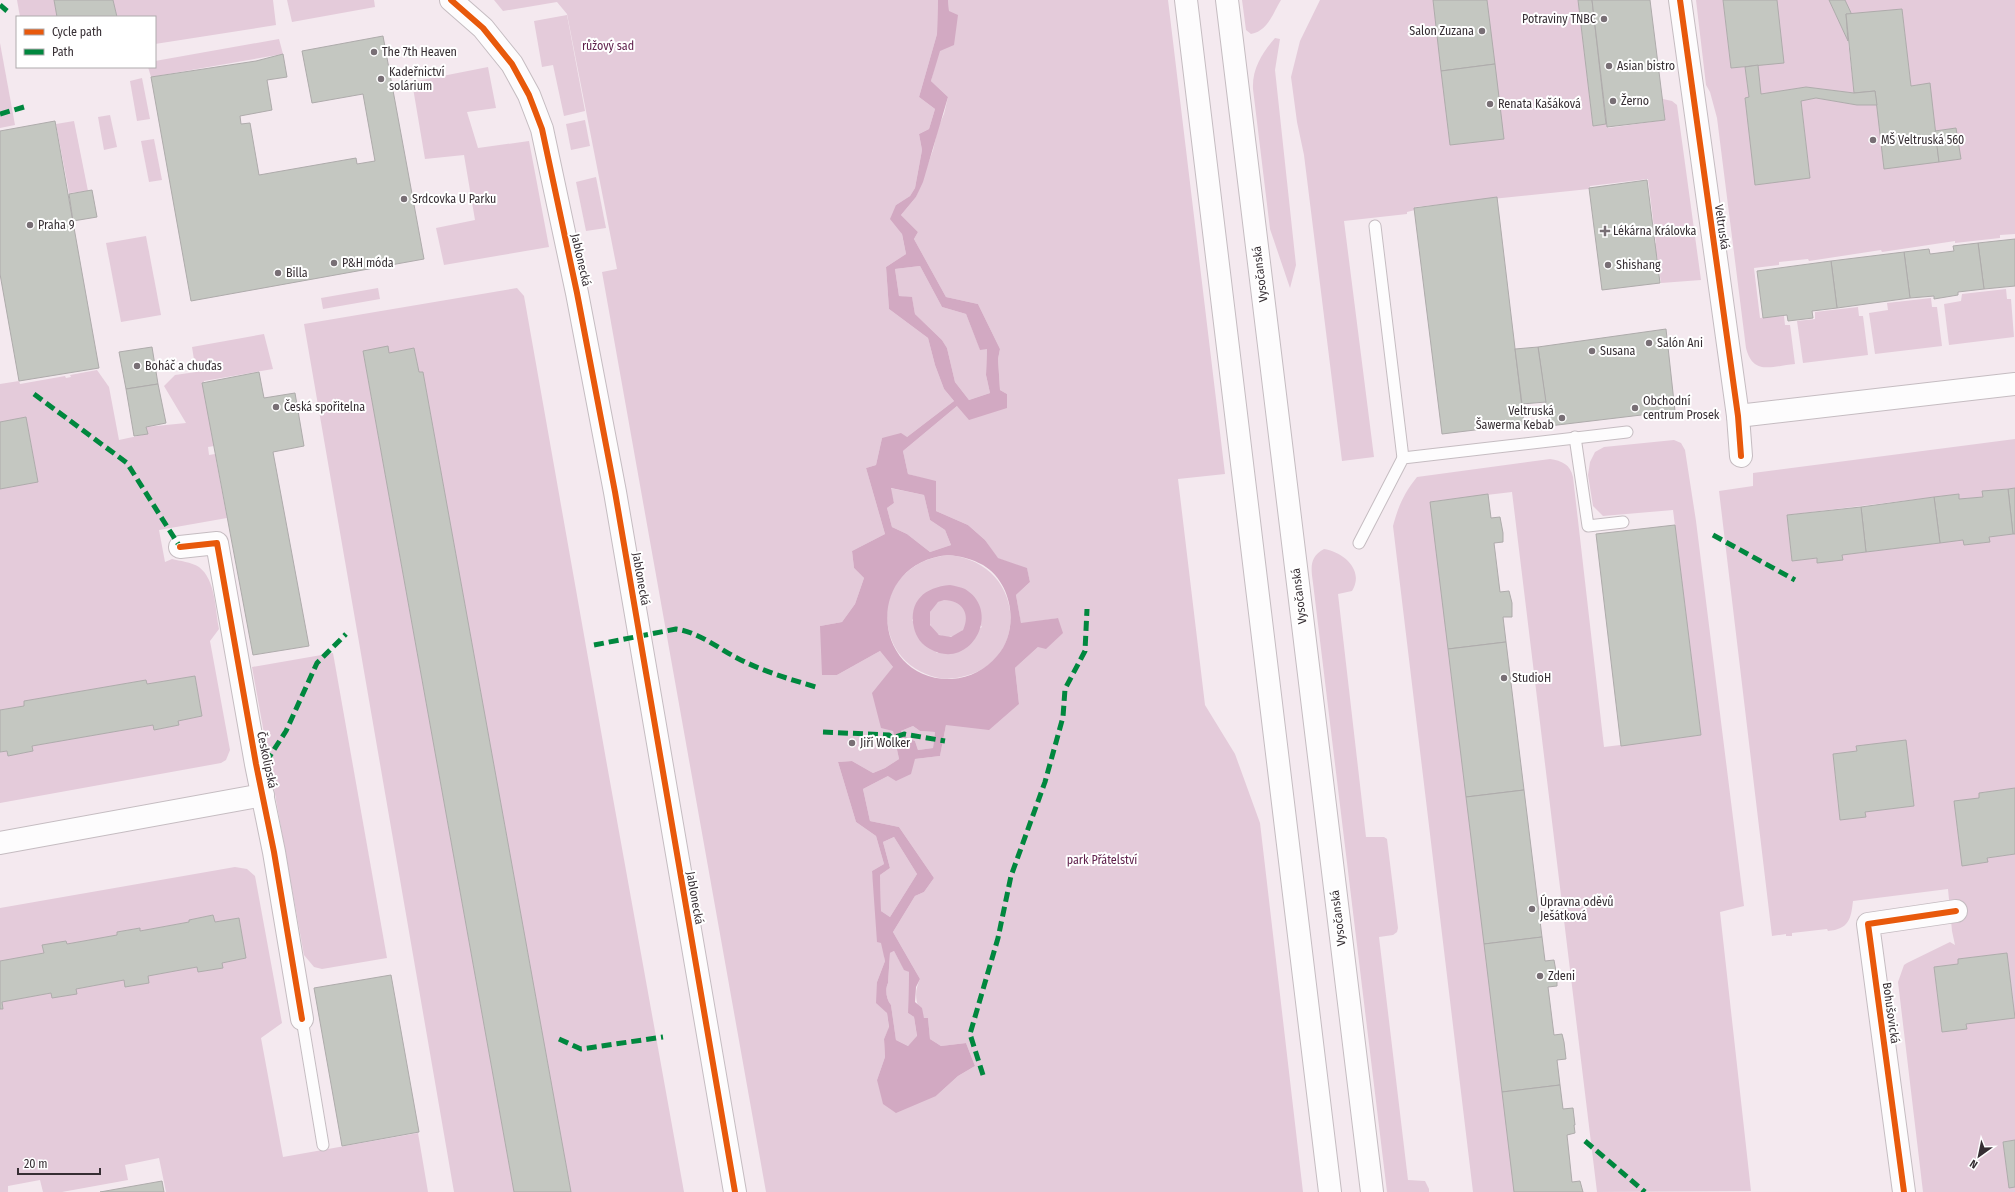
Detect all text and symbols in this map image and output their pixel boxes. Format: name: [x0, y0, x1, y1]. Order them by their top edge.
place label: Potraviny TNBC: [1522, 12, 1596, 26]
marker: Potraviny TNBC: [1599, 14, 1609, 24]
legend: [16, 16, 156, 68]
place label: Salon Zuzana: [1409, 24, 1474, 38]
text: Cycle path: [52, 25, 102, 39]
marker: Salon Zuzana: [1477, 26, 1487, 36]
park label: růžový sad: [582, 39, 634, 53]
text: Path: [52, 45, 74, 59]
place label: The 7th Heaven: [382, 45, 457, 59]
marker: The 7th Heaven: [369, 47, 379, 57]
place label: Asian bistro: [1617, 59, 1675, 73]
marker: Asian bistro: [1604, 61, 1614, 71]
place label: Kadeřnictví solárium: [389, 65, 444, 93]
marker: Kadeřnictví solárium: [376, 74, 386, 84]
place label: Žerno: [1621, 93, 1649, 108]
marker: Žerno: [1608, 96, 1618, 106]
place label: Renata Kašáková: [1498, 97, 1581, 111]
marker: Renata Kašáková: [1485, 99, 1495, 109]
place label: MŠ Veltruská 560: [1881, 132, 1964, 147]
marker: MŠ Veltruská 560: [1868, 135, 1878, 145]
place label: Srdcovka U Parku: [412, 192, 496, 206]
marker: Srdcovka U Parku: [399, 194, 409, 204]
street label: Veltruská: [1712, 203, 1732, 251]
place label: Praha 9: [38, 218, 75, 232]
marker: Praha 9: [25, 220, 35, 230]
place label: Lékárna Královka: [1613, 224, 1697, 238]
marker: Lékárna Královka: [1600, 226, 1610, 236]
street label: Jablonecká: [568, 232, 594, 288]
street label: Vysočanská: [1250, 245, 1270, 303]
place label: P&H móda: [342, 256, 394, 270]
marker: P&H móda: [329, 258, 339, 268]
place label: Shishang: [1616, 258, 1661, 272]
marker: Shishang: [1603, 260, 1613, 270]
place label: Billa: [286, 266, 308, 280]
marker: Billa: [273, 268, 283, 278]
place label: Salón Ani: [1657, 336, 1703, 350]
marker: Salón Ani: [1644, 338, 1654, 348]
place label: Susana: [1600, 344, 1635, 358]
marker: Susana: [1587, 346, 1597, 356]
place label: Boháč a chuďas: [145, 359, 222, 373]
marker: Boháč a chuďas: [132, 361, 142, 371]
place label: Obchodní centrum Prosek: [1643, 394, 1720, 422]
place label: Česká spořitelna: [284, 399, 365, 414]
marker: Česká spořitelna: [271, 402, 281, 412]
marker: Obchodní centrum Prosek: [1630, 403, 1640, 413]
place label: Veltruská Šawerma Kebab: [1476, 404, 1554, 432]
marker: Veltruská Šawerma Kebab: [1557, 413, 1567, 423]
street label: Jablonecká: [629, 551, 653, 607]
street label: Vysočanská: [1289, 567, 1309, 625]
place label: StudioH: [1512, 671, 1551, 685]
marker: StudioH: [1499, 673, 1509, 683]
street label: Českolipská: [254, 730, 281, 790]
place label: Jiří Wolker: [860, 736, 911, 750]
marker: Jiří Wolker: [847, 738, 857, 748]
park label: park Přátelství: [1067, 853, 1137, 867]
street label: Jablonecká: [683, 870, 707, 926]
street label: Vysočanská: [1328, 889, 1348, 947]
place label: Úpravna oděvů Ješátková: [1540, 894, 1614, 923]
marker: Úpravna oděvů Ješátková: [1527, 904, 1537, 914]
place label: Zdeni: [1548, 969, 1575, 983]
marker: Zdeni: [1535, 971, 1545, 981]
street label: Bohušovická: [1880, 981, 1902, 1045]
north arrow: [1959, 1136, 1999, 1176]
scale bar: [18, 1150, 100, 1176]
text: 20 m: [24, 1157, 48, 1171]
text: N: [1968, 1157, 1980, 1171]

